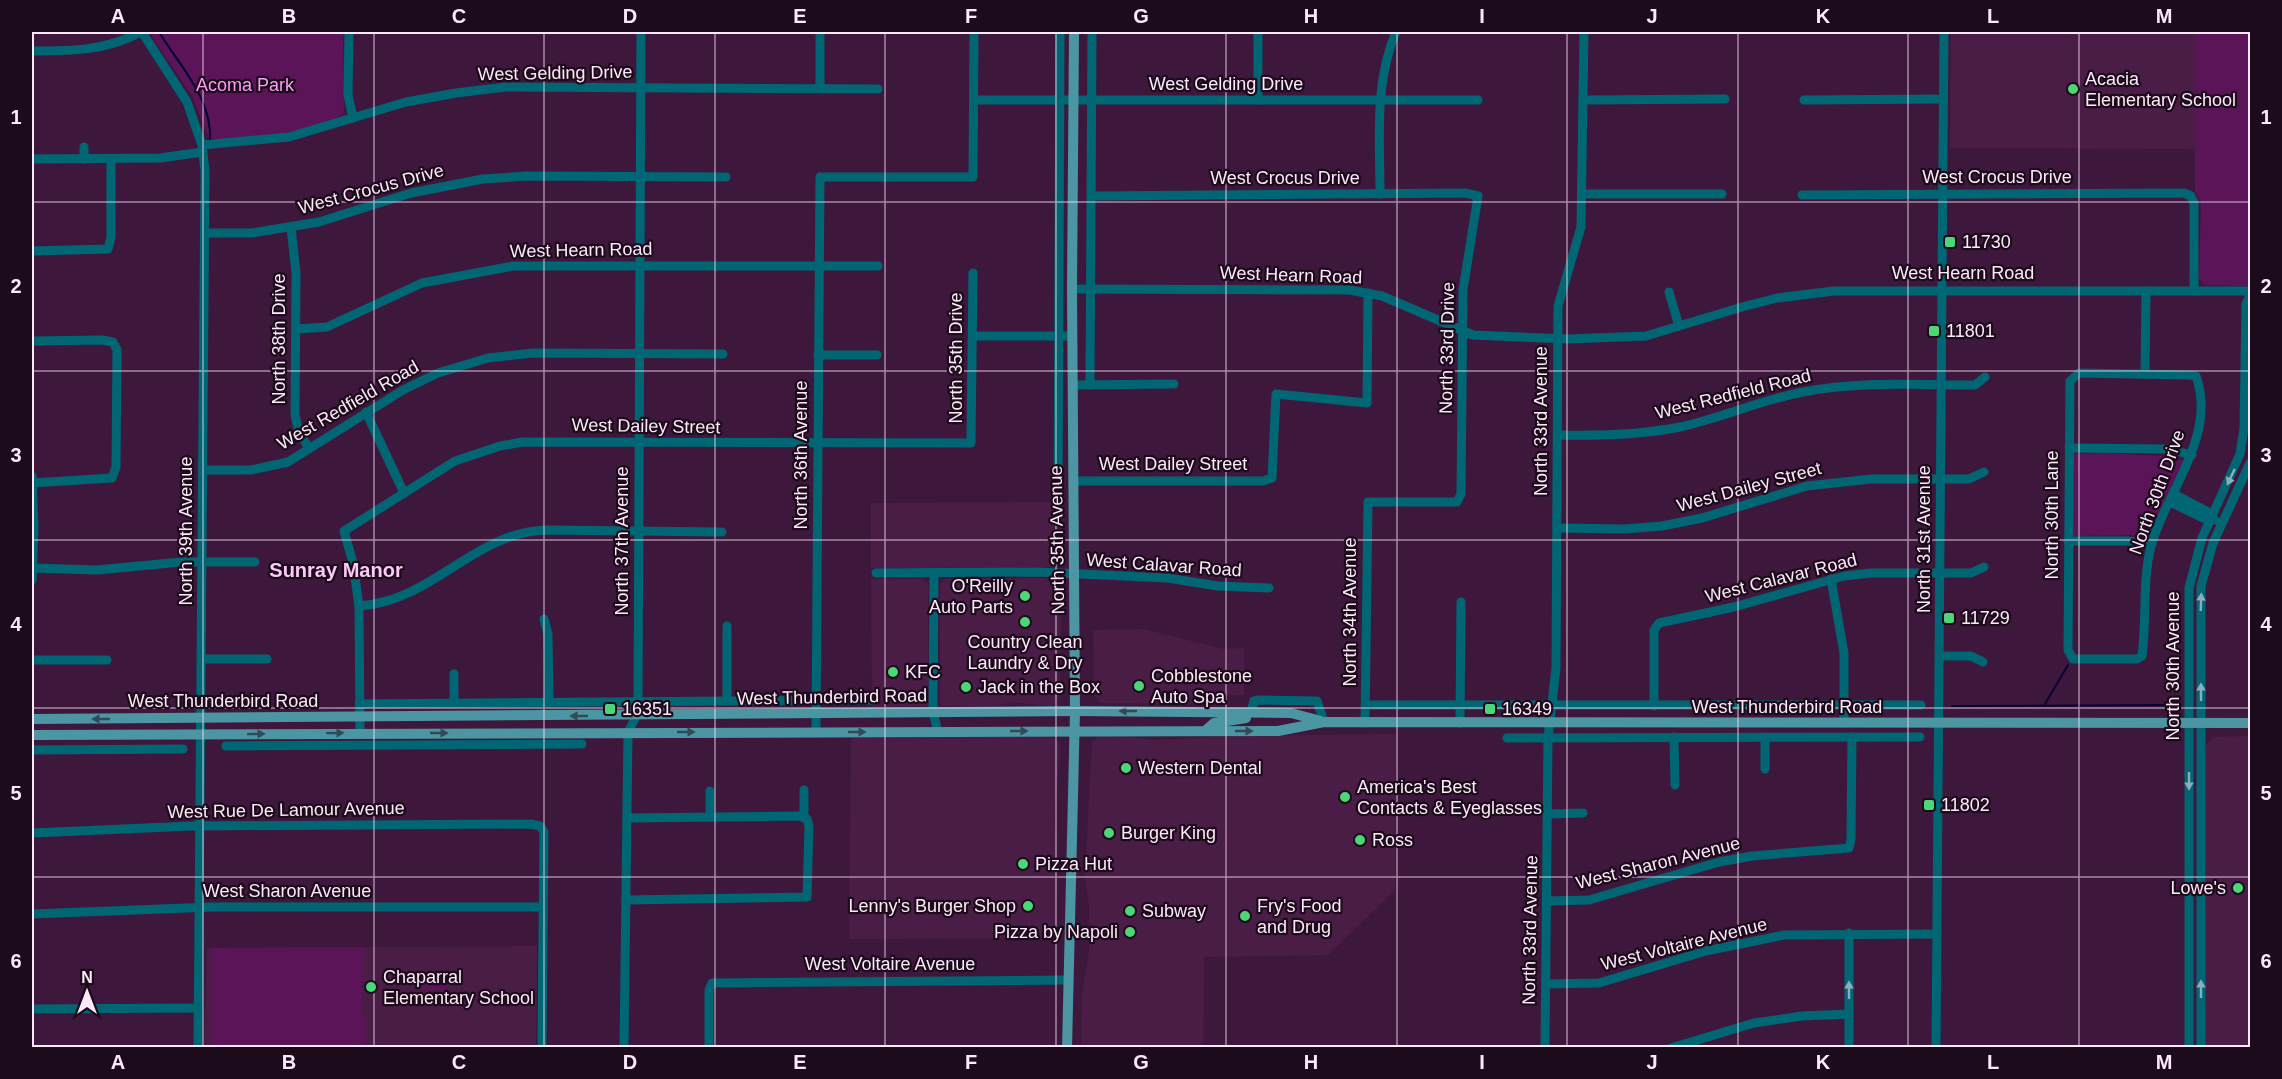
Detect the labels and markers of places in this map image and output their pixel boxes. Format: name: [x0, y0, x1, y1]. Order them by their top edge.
place label: Acacia Elementary School: [2085, 69, 2236, 110]
marker: Acacia Elementary School: [2066, 82, 2080, 96]
place label: 11730: [1962, 232, 2011, 252]
marker: 11730: [1943, 235, 1957, 249]
place label: 11801: [1946, 321, 1995, 341]
marker: 11801: [1927, 324, 1941, 338]
place label: O'Reilly Auto Parts: [929, 576, 1013, 617]
marker: O'Reilly Auto Parts: [1018, 589, 1032, 603]
place label: 11729: [1961, 608, 2010, 628]
marker: 11729: [1942, 611, 1956, 625]
marker: Country Clean Laundry & Dry: [1018, 615, 1032, 629]
place label: Country Clean Laundry & Dry: [967, 632, 1083, 673]
place label: KFC: [905, 662, 941, 682]
marker: KFC: [886, 665, 900, 679]
place label: Cobblestone Auto Spa: [1151, 666, 1252, 707]
place label: Jack in the Box: [978, 677, 1100, 697]
marker: Cobblestone Auto Spa: [1132, 679, 1146, 693]
marker: Jack in the Box: [959, 680, 973, 694]
place label: 16351: [622, 699, 672, 719]
place label: 16349: [1502, 699, 1552, 719]
marker: 16351: [603, 702, 617, 716]
marker: 16349: [1483, 702, 1497, 716]
place label: Western Dental: [1138, 758, 1262, 778]
marker: Western Dental: [1119, 761, 1133, 775]
place label: America's Best Contacts & Eyeglasses: [1357, 777, 1542, 818]
marker: America's Best Contacts & Eyeglasses: [1338, 790, 1352, 804]
place label: 11802: [1941, 795, 1990, 815]
marker: 11802: [1922, 798, 1936, 812]
place label: Burger King: [1121, 823, 1216, 843]
marker: Burger King: [1102, 826, 1116, 840]
place label: Ross: [1372, 830, 1413, 850]
marker: Ross: [1353, 833, 1367, 847]
place label: Pizza Hut: [1035, 854, 1112, 874]
marker: Pizza Hut: [1016, 857, 1030, 871]
place label: Lowe's: [2171, 878, 2226, 898]
marker: Lowe's: [2231, 881, 2245, 895]
place label: Lenny's Burger Shop: [848, 896, 1016, 916]
place label: Fry's Food and Drug: [1257, 896, 1341, 937]
marker: Lenny's Burger Shop: [1021, 899, 1035, 913]
place label: Subway: [1142, 901, 1206, 921]
marker: Subway: [1123, 904, 1137, 918]
marker: Fry's Food and Drug: [1238, 909, 1252, 923]
place label: Pizza by Napoli: [994, 922, 1118, 942]
marker: Pizza by Napoli: [1123, 925, 1137, 939]
place label: Chaparral Elementary School: [383, 967, 534, 1008]
marker: Chaparral Elementary School: [364, 980, 378, 994]

